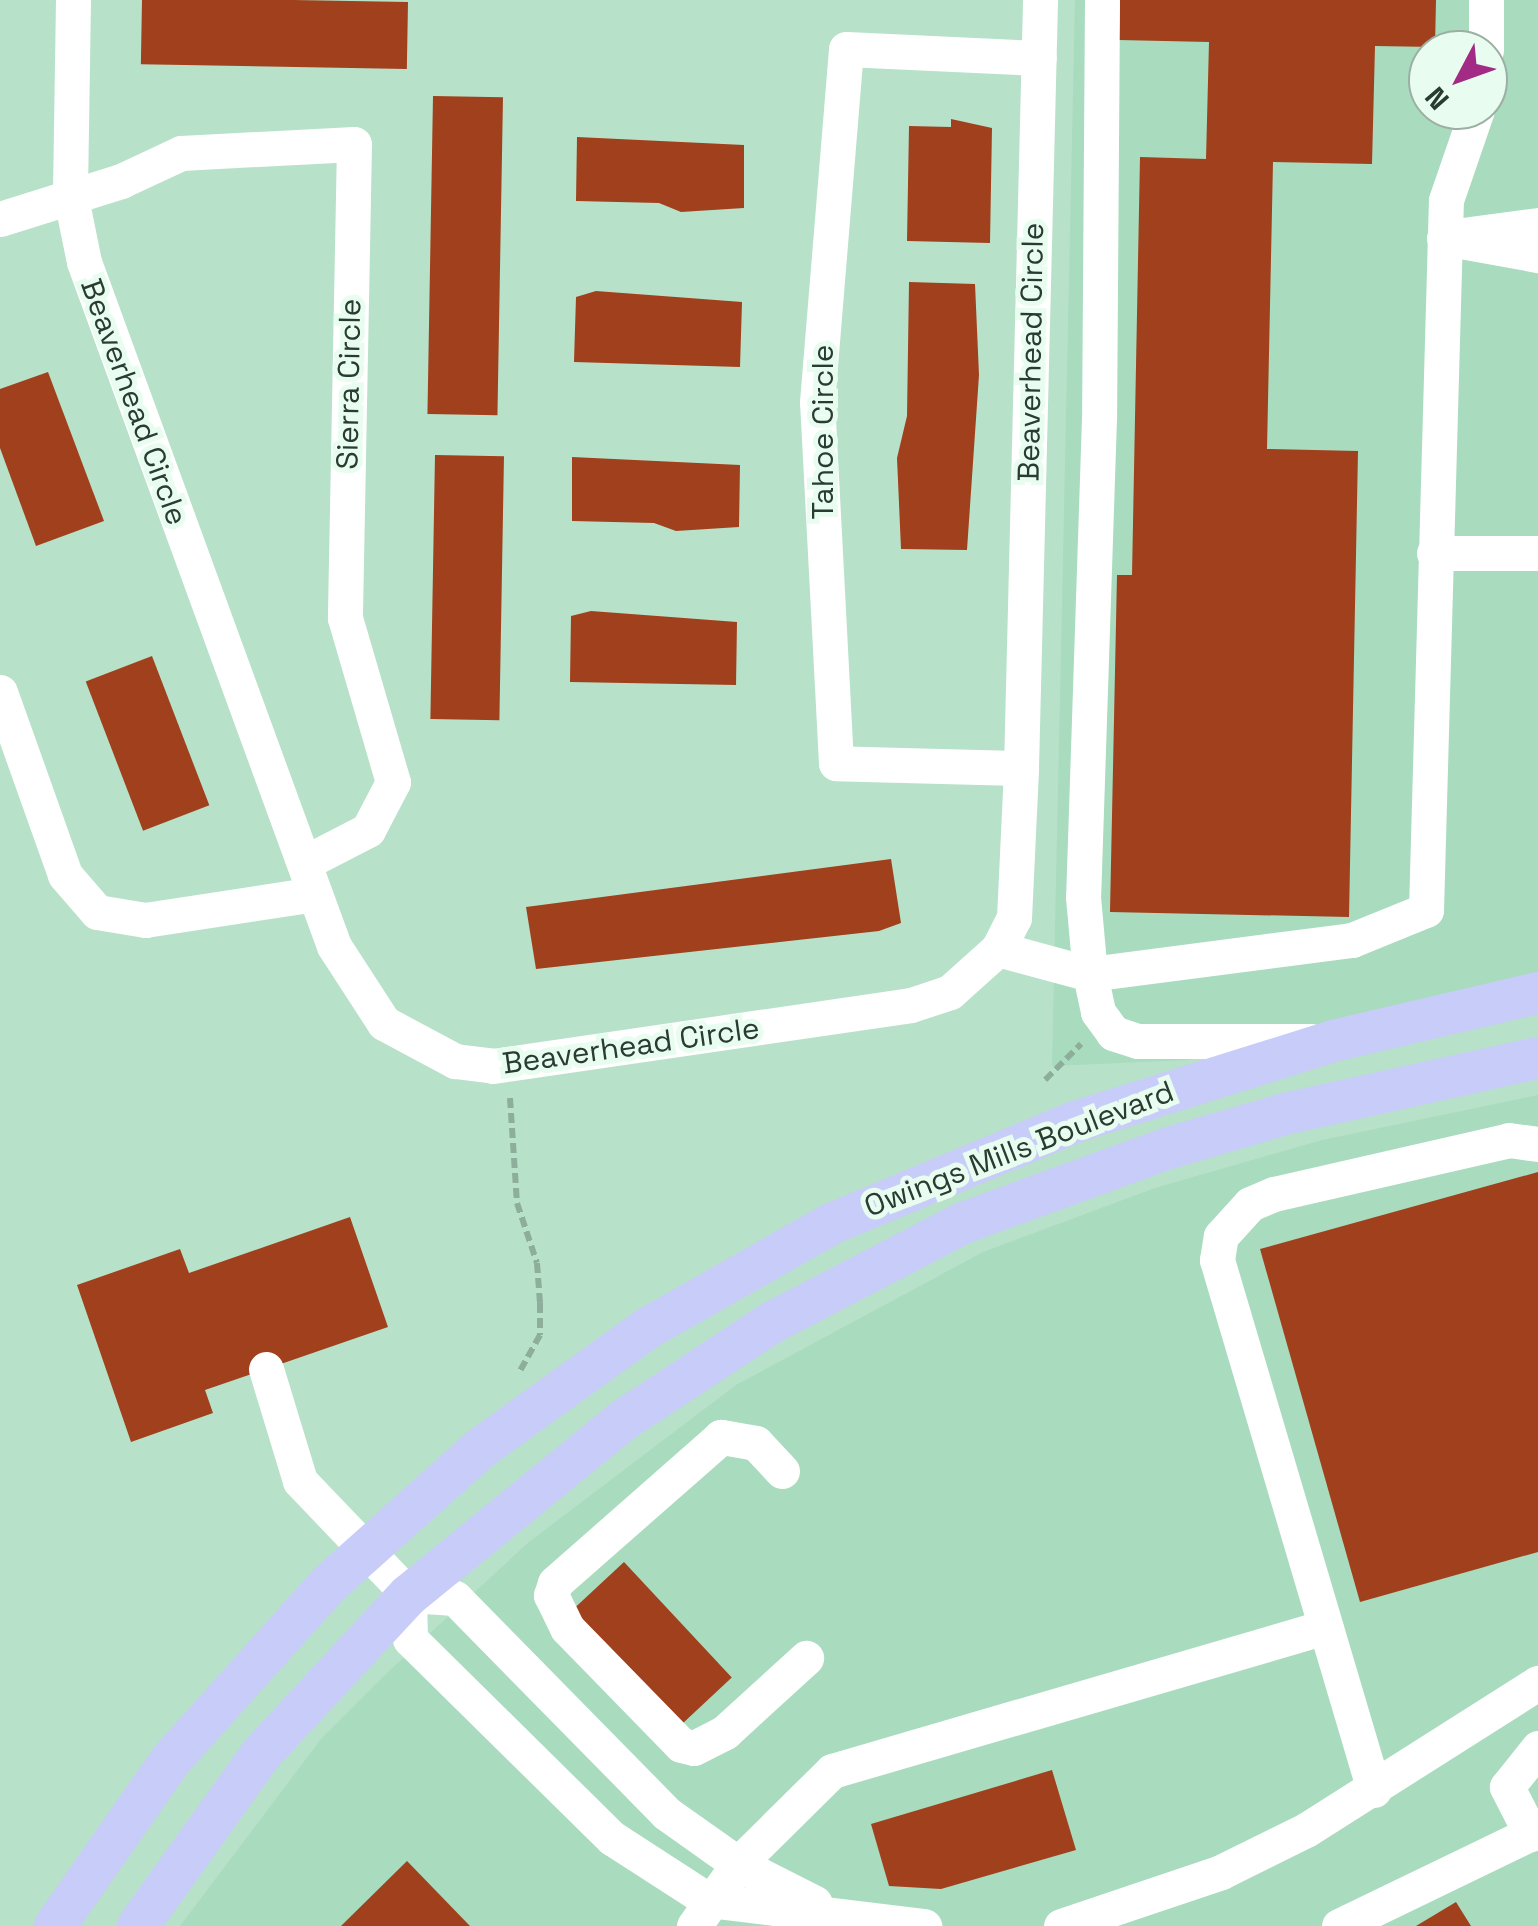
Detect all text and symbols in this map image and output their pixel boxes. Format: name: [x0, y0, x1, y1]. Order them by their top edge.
north arrow: [1408, 30, 1508, 130]
text: N: [1417, 79, 1457, 117]
street label: Beaverhead Circle: [1011, 222, 1051, 482]
street label: Beaverhead Circle: [73, 274, 195, 530]
street label: Sierra Circle: [330, 298, 368, 470]
street label: Tahoe Circle: [805, 344, 841, 520]
street label: Beaverhead Circle: [500, 1010, 762, 1082]
street label: Owings Mills Boulevard: [859, 1073, 1179, 1225]

